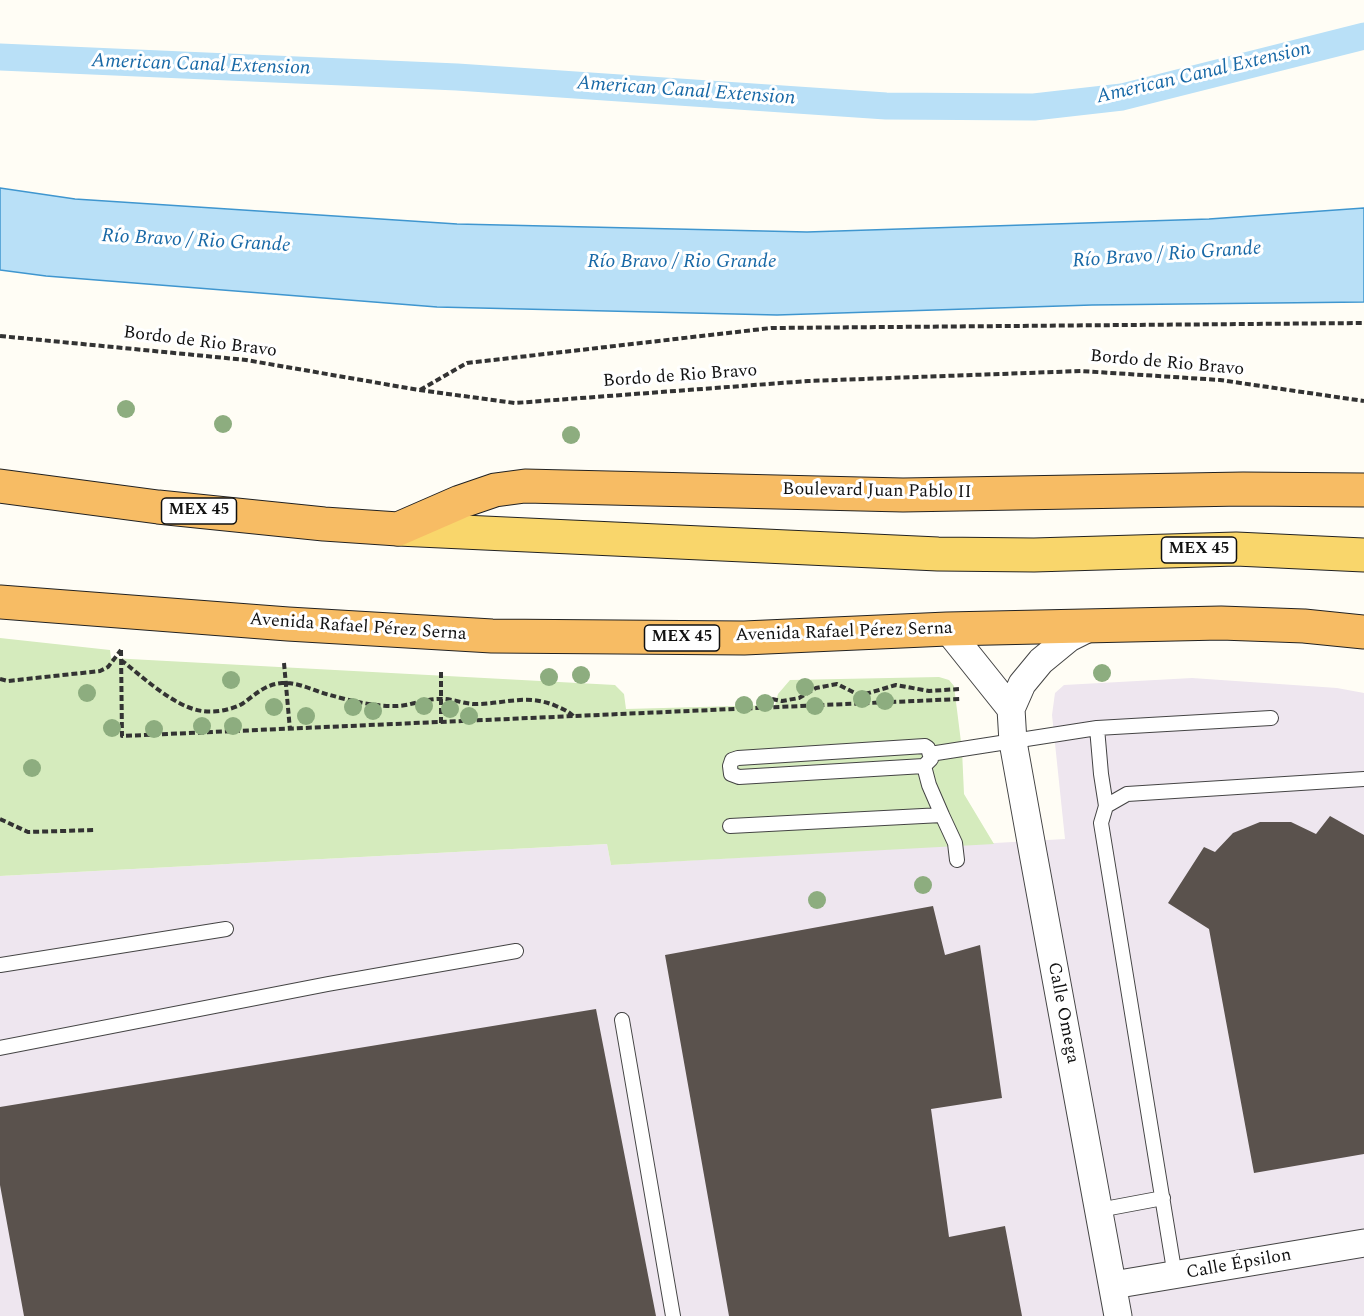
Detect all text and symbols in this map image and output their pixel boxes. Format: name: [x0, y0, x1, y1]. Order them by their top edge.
water label: American Canal Extension: [1094, 38, 1314, 110]
water label: American Canal Extension: [91, 50, 311, 82]
water label: American Canal Extension: [576, 72, 796, 112]
water label: Río Bravo / Rio Grande: [101, 225, 291, 259]
water label: Río Bravo / Rio Grande: [1072, 237, 1262, 275]
water label: Río Bravo / Rio Grande: [587, 251, 777, 275]
street label: Bordo de Rio Bravo: [122, 323, 278, 363]
street label: Bordo de Rio Bravo: [1089, 347, 1245, 381]
street label: Bordo de Rio Bravo: [602, 361, 758, 393]
street label: Boulevard Juan Pablo II: [782, 480, 972, 504]
road number: MEX 45: [162, 498, 236, 524]
road number: MEX 45: [1162, 537, 1236, 563]
street label: Avenida Rafael Pérez Serna: [249, 610, 467, 646]
street label: Avenida Rafael Pérez Serna: [735, 618, 953, 648]
road number: MEX 45: [644, 625, 720, 651]
street label: Calle Omega: [1042, 961, 1082, 1065]
street label: Calle Épsilon: [1185, 1245, 1293, 1285]

